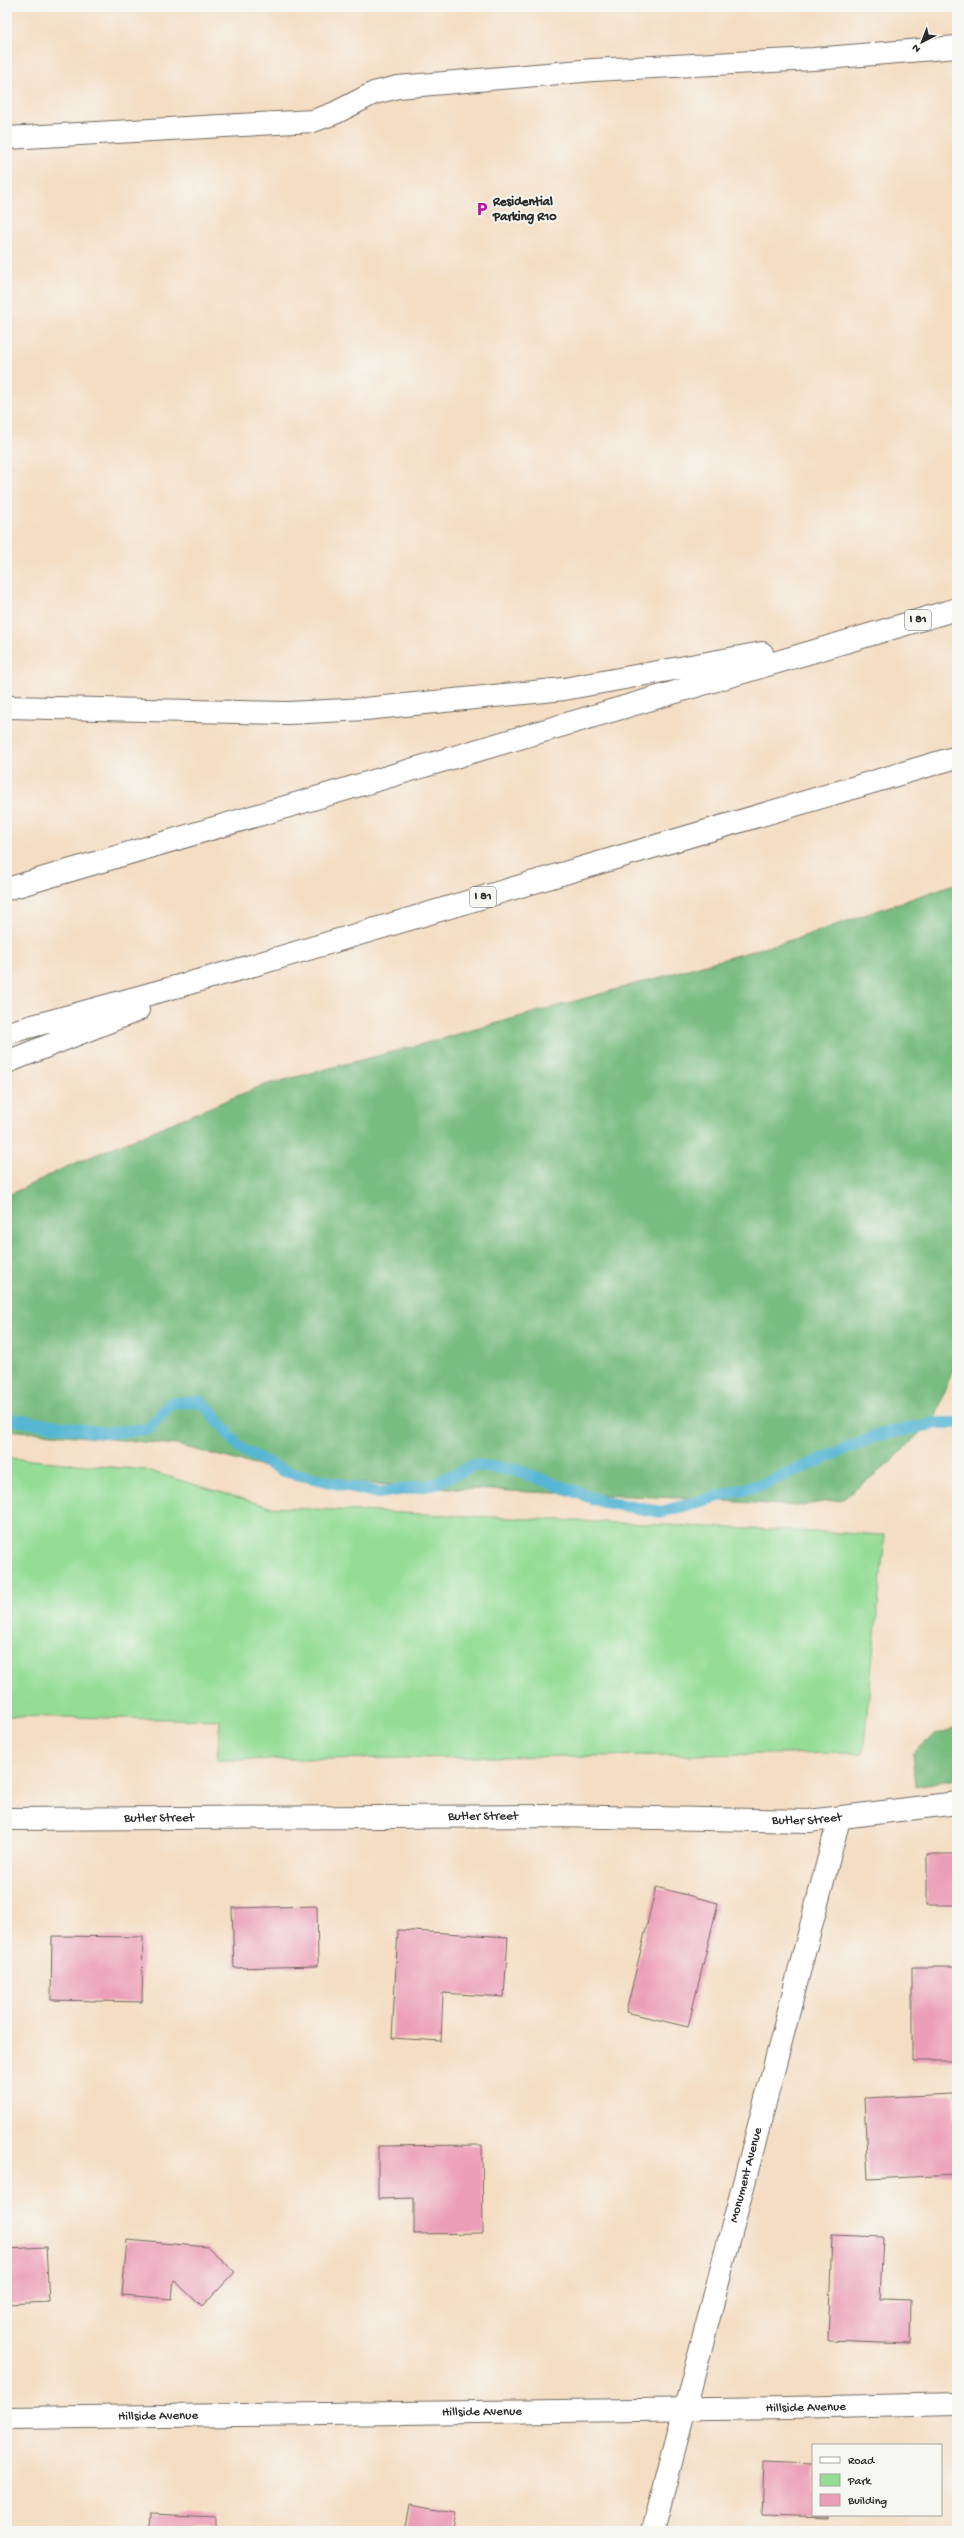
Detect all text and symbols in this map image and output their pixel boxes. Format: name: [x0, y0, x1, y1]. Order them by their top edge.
north arrow: [902, 22, 942, 62]
text: N: [910, 41, 923, 55]
place label: Residential Parking R10: [492, 195, 557, 225]
parking icon: Residential Parking R10: [474, 201, 490, 217]
road number: I 81: [905, 610, 931, 630]
road number: I 81: [470, 887, 496, 907]
street label: Butler Street: [447, 1809, 520, 1824]
street label: Butler Street: [771, 1809, 844, 1829]
street label: Butler Street: [123, 1810, 196, 1826]
street label: Monument Avenue: [726, 2125, 766, 2224]
street label: Hillside Avenue: [766, 2399, 846, 2416]
street label: Hillside Avenue: [442, 2404, 522, 2420]
street label: Hillside Avenue: [118, 2408, 198, 2424]
legend: [812, 2444, 942, 2516]
text: Road: [848, 2455, 875, 2469]
text: Park: [847, 2475, 873, 2489]
text: Building: [847, 2495, 887, 2509]

